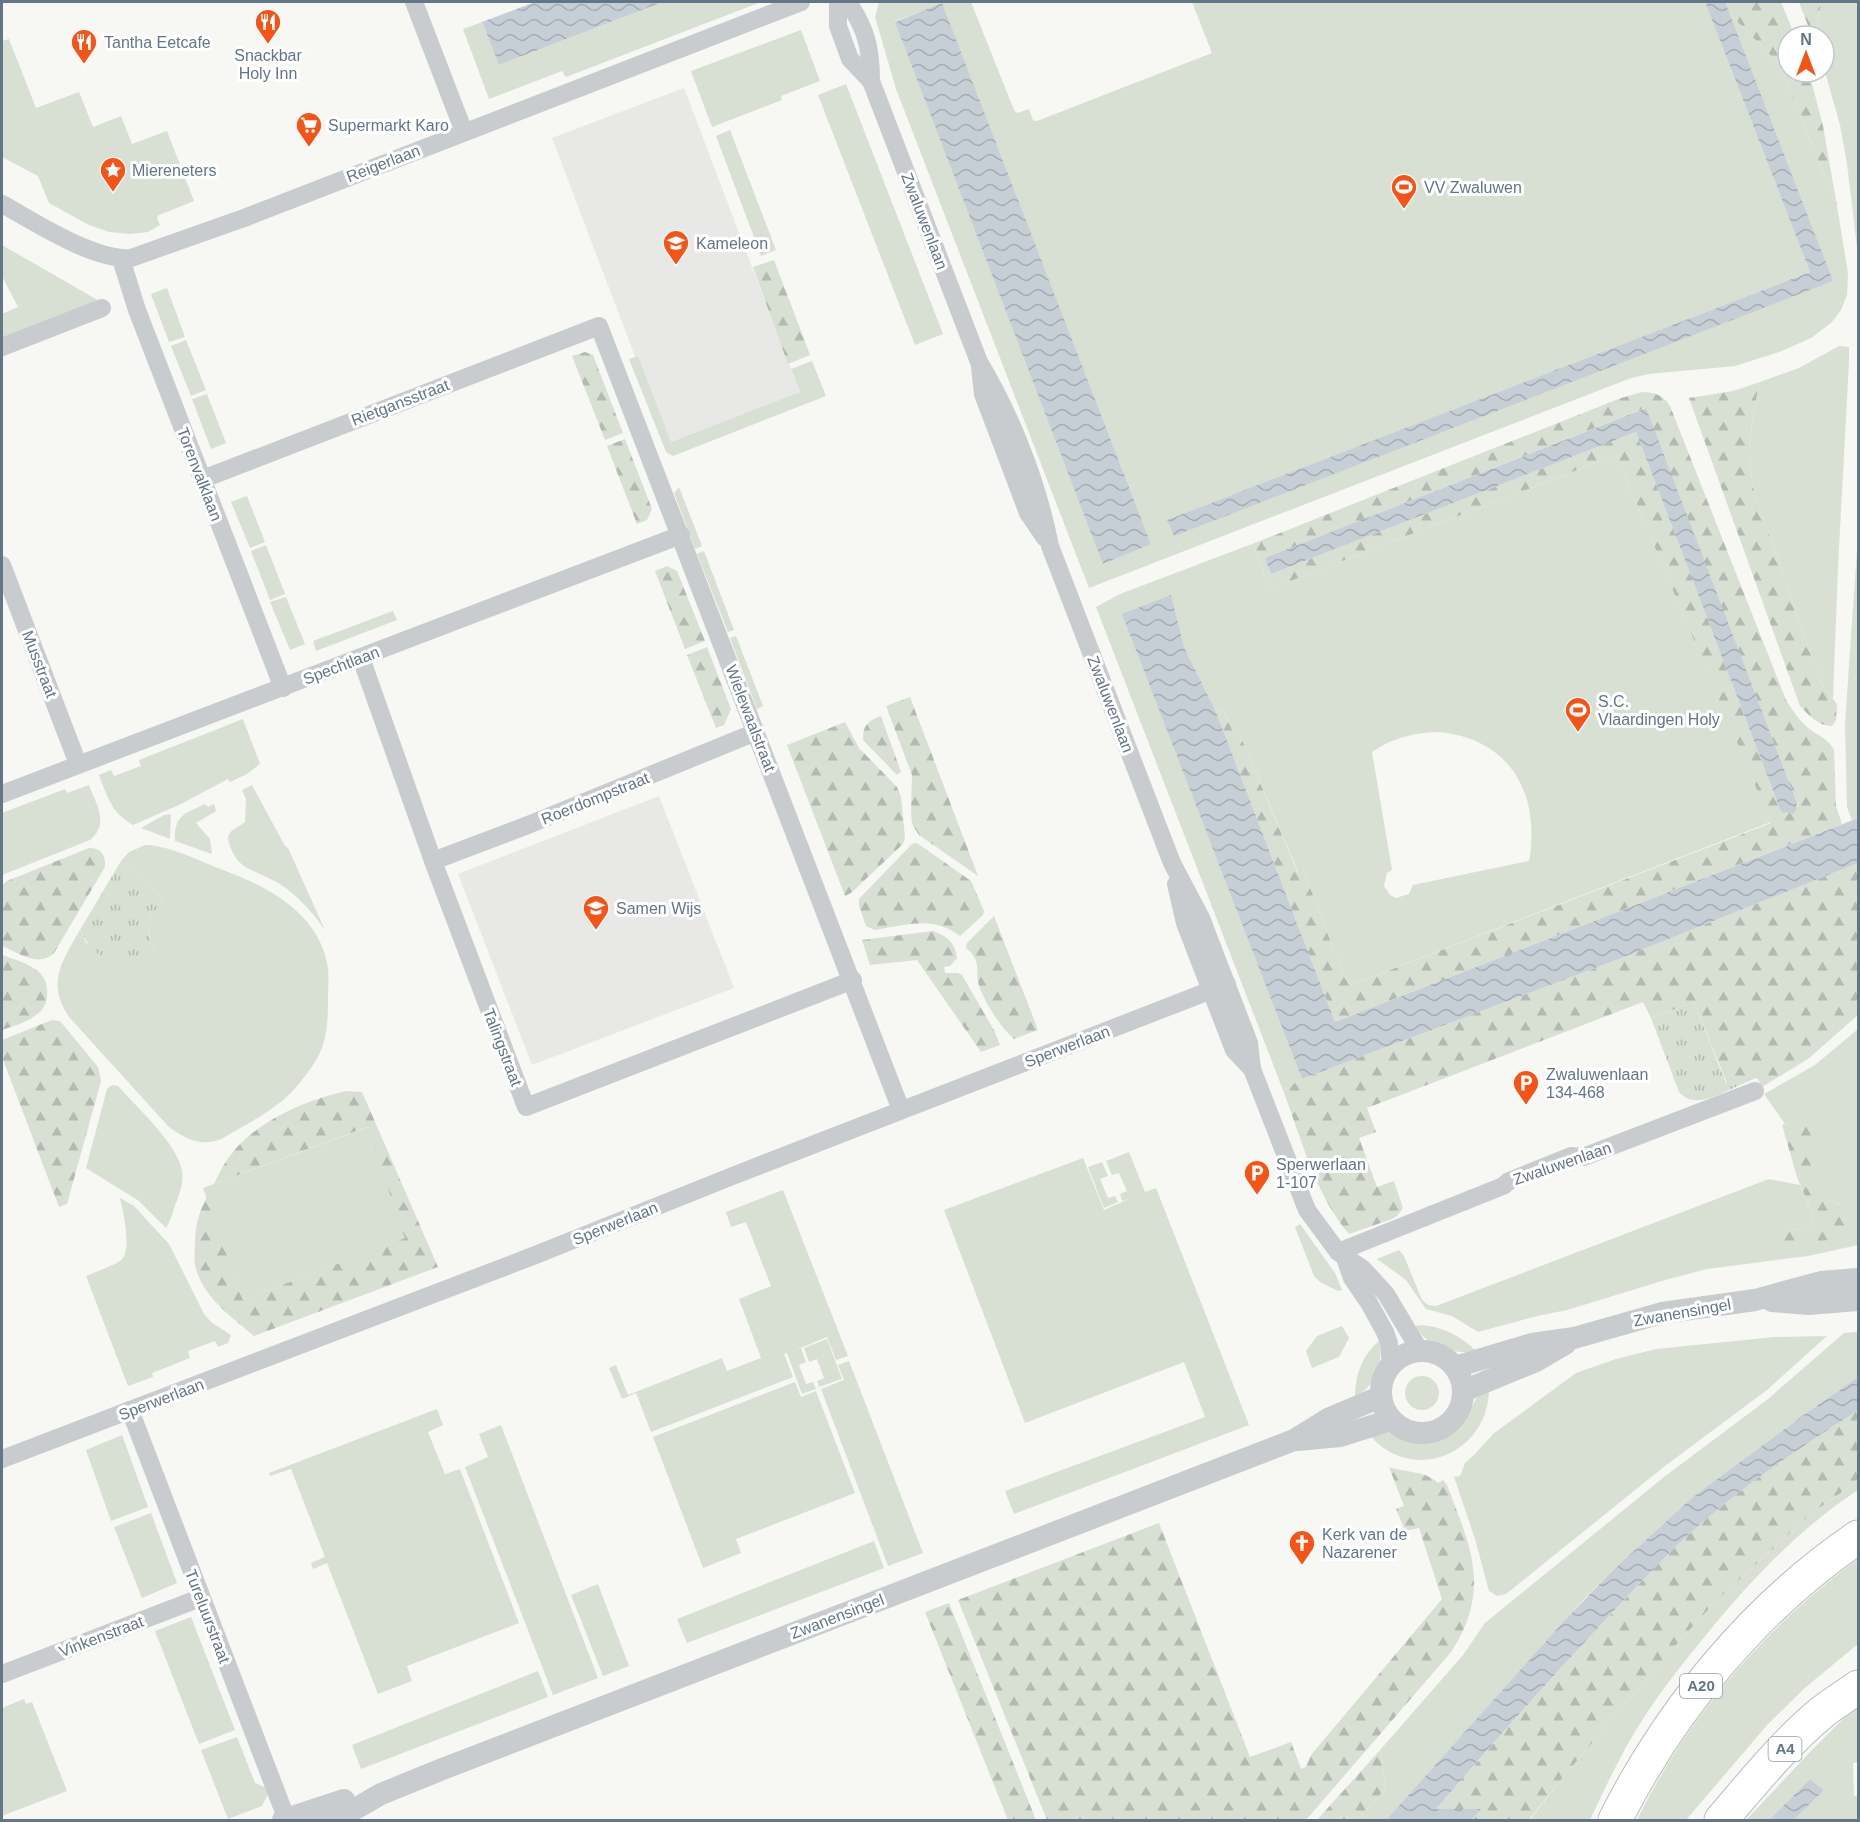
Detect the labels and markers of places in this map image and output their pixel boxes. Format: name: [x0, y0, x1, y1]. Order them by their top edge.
restaurant icon: Snackbar Holy Inn: [253, 7, 283, 45]
restaurant icon: Tantha Eetcafe: [69, 27, 99, 65]
place label: Tantha Eetcafe: [104, 34, 211, 51]
place label: Snackbar Holy Inn: [234, 47, 302, 82]
supermarket icon: Supermarkt Karo: [294, 110, 324, 148]
place label: Supermarkt Karo: [328, 117, 449, 134]
place icon: Miereneters: [98, 155, 128, 193]
place label: Miereneters: [132, 162, 216, 179]
sports icon: VV Zwaluwen: [1389, 172, 1419, 210]
place label: VV Zwaluwen: [1424, 179, 1522, 196]
school or university icon: Kameleon: [661, 228, 691, 266]
place label: Kameleon: [696, 235, 768, 252]
place label: S.C. Vlaardingen Holy: [1598, 693, 1720, 728]
sports icon: S.C. Vlaardingen Holy: [1563, 695, 1593, 733]
school or university icon: Samen Wijs: [581, 893, 611, 931]
place label: Samen Wijs: [616, 900, 701, 917]
place label: Zwaluwenlaan 134-468: [1546, 1066, 1648, 1101]
parking icon: Zwaluwenlaan 134-468: [1511, 1068, 1541, 1106]
place label: Sperwerlaan 1-107: [1276, 1156, 1366, 1191]
parking icon: Sperwerlaan 1-107: [1242, 1158, 1272, 1196]
place label: Kerk van de Nazarener: [1322, 1526, 1407, 1561]
church icon: Kerk van de Nazarener: [1287, 1528, 1317, 1566]

